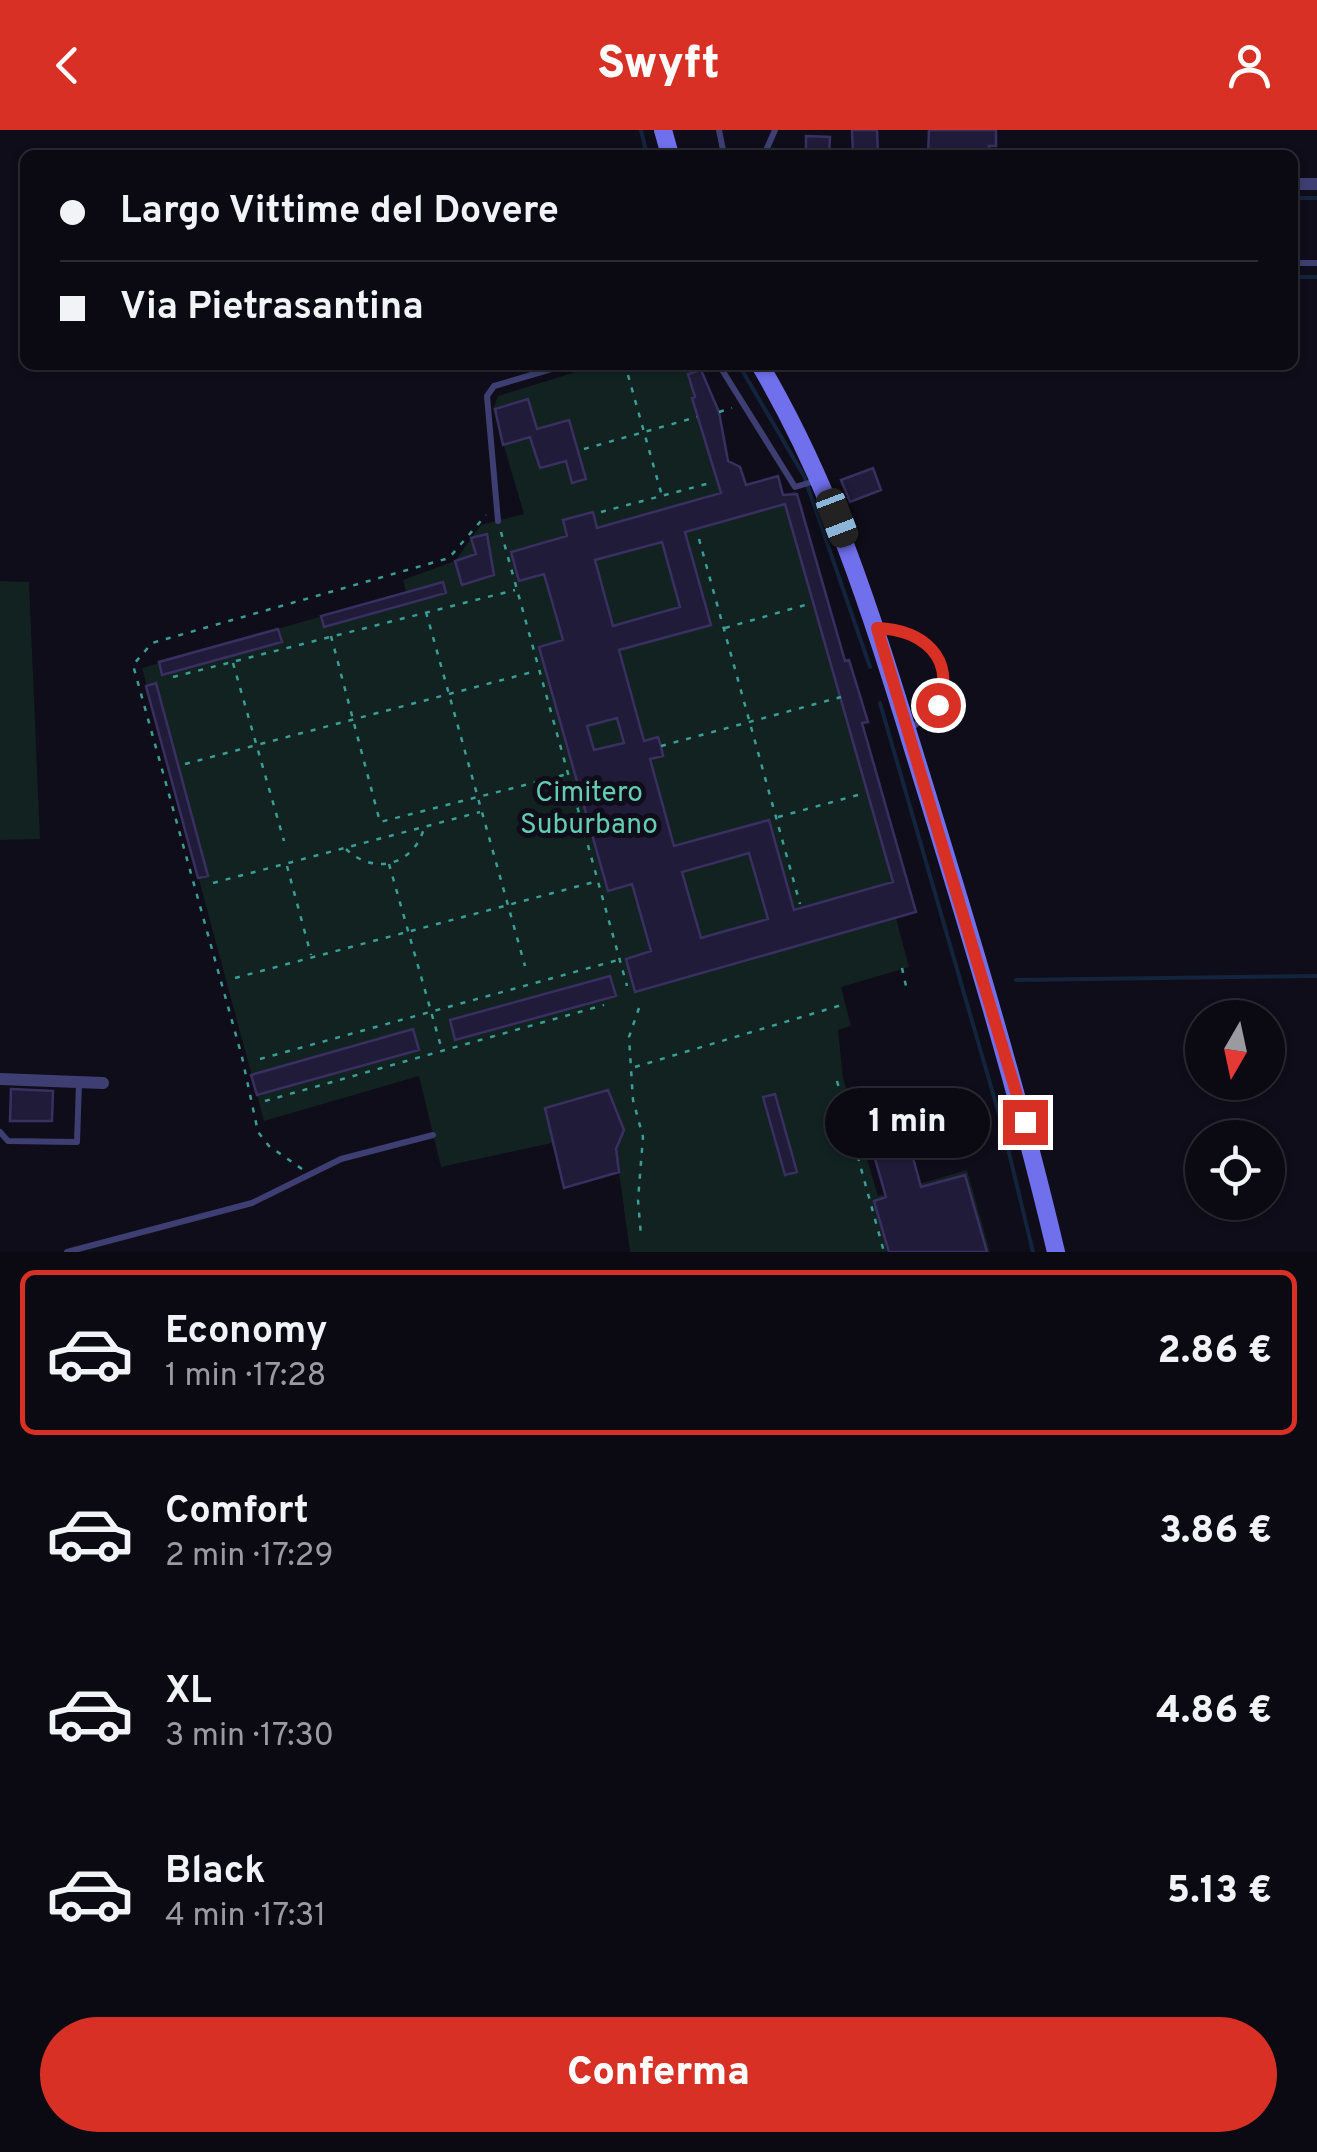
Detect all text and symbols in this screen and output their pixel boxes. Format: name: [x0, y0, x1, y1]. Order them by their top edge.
text: Swyft: [597, 37, 720, 94]
icon: back: [40, 38, 95, 93]
icon: person: [1222, 38, 1277, 93]
text: Largo Vittime del Dovere: [120, 188, 559, 237]
text: Via Pietrasantina: [120, 284, 424, 333]
car: [812, 485, 862, 551]
route start: [916, 683, 961, 728]
park label: Cimitero Suburbano: [520, 776, 658, 844]
north arrow: [1185, 1000, 1285, 1100]
map controls: [1185, 1000, 1285, 1220]
callout: 1 min: [825, 1087, 990, 1157]
route end: [1003, 1100, 1048, 1145]
text: 1 min: [868, 1103, 947, 1143]
button: locate: [1185, 1120, 1285, 1220]
icon: car: [45, 1308, 135, 1398]
text: Economy: [165, 1308, 327, 1357]
text: 2.86 €: [1158, 1328, 1272, 1377]
text: 1 min · 17:28: [165, 1357, 326, 1397]
icon: car: [45, 1488, 135, 1578]
text: Comfort: [165, 1488, 309, 1537]
text: 3.86 €: [1159, 1508, 1272, 1557]
text: 2 min · 17:29: [165, 1537, 334, 1577]
icon: car: [45, 1668, 135, 1758]
text: XL: [165, 1668, 212, 1717]
text: 4.86 €: [1156, 1688, 1272, 1737]
text: 3 min · 17:30: [165, 1717, 334, 1757]
icon: car: [45, 1848, 135, 1938]
text: Black: [165, 1848, 265, 1897]
text: 5.13 €: [1167, 1868, 1272, 1917]
text: 4 min · 17:31: [165, 1897, 326, 1937]
button: Conferma: [40, 2017, 1277, 2132]

